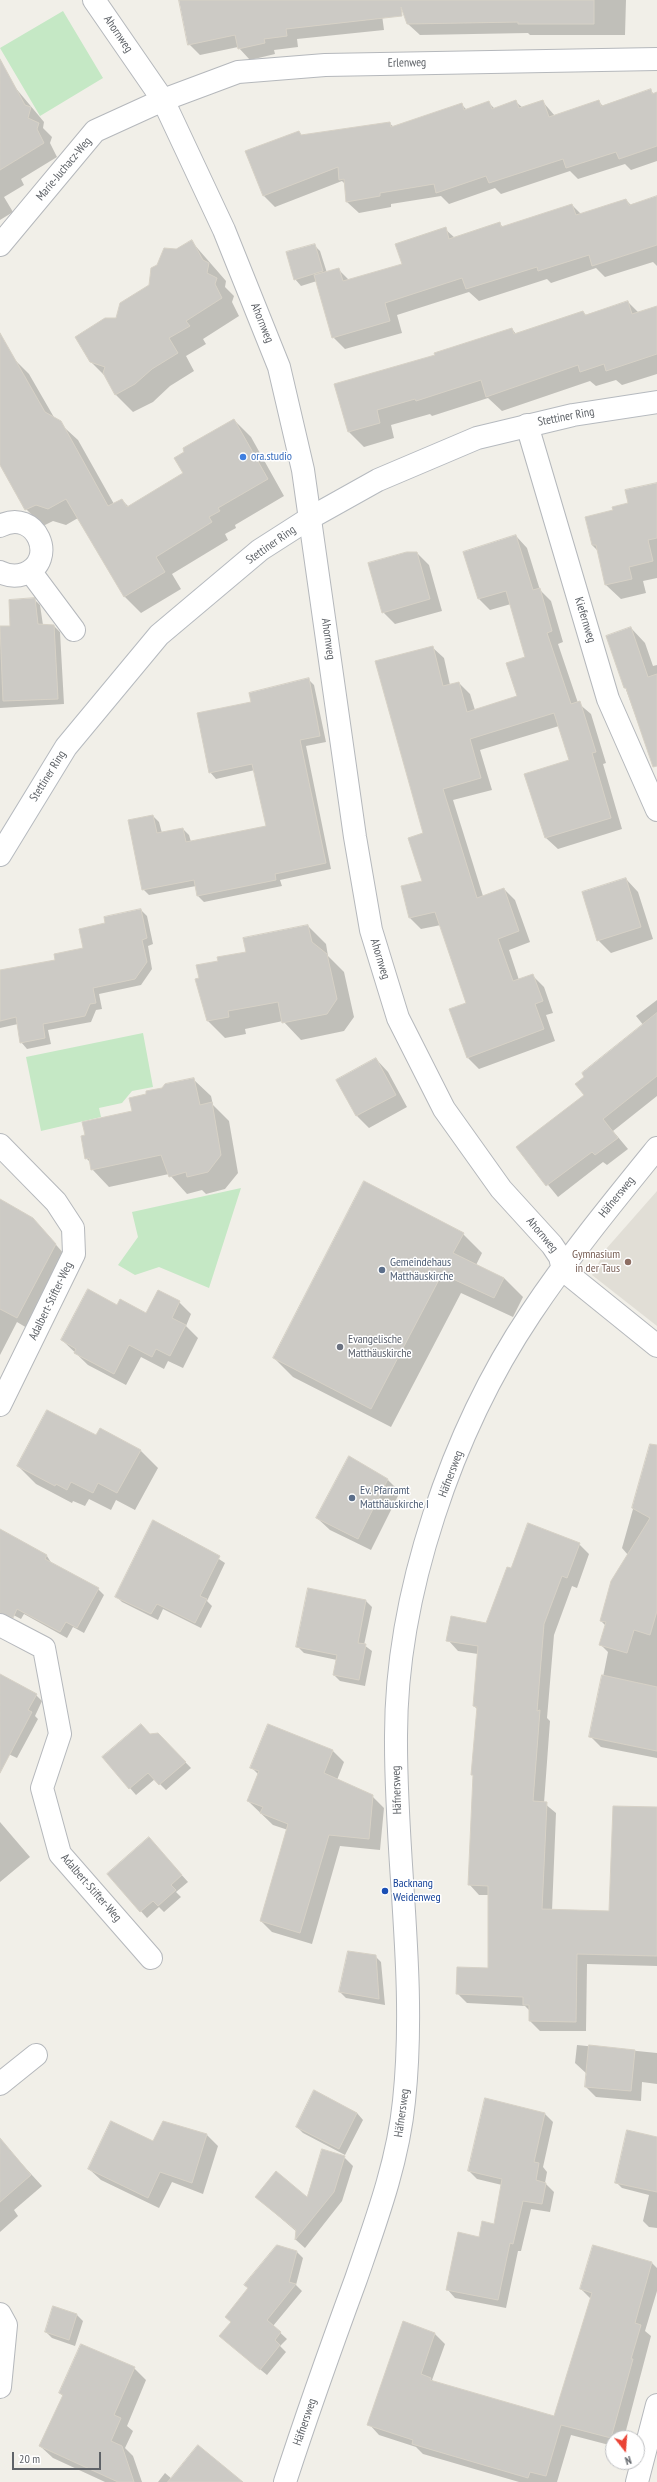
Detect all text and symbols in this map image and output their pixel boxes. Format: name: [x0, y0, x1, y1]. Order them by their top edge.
street label: Ahornweg: [100, 13, 136, 55]
street label: Erlenweg: [388, 55, 426, 71]
street label: Marie-Juchacz-Weg: [33, 134, 95, 204]
street label: Ahornweg: [248, 301, 276, 345]
street label: Stettiner Ring: [536, 404, 596, 430]
place label: ora.studio: [251, 450, 292, 464]
marker: ora.studio: [238, 452, 248, 462]
street label: Stettiner Ring: [243, 523, 299, 567]
street label: Kiefernweg: [571, 595, 599, 645]
street label: Ahornweg: [318, 617, 338, 661]
street label: Stettiner Ring: [27, 748, 69, 804]
street label: Ahornweg: [367, 937, 393, 981]
street label: Häfnersweg: [596, 1173, 638, 1221]
street label: Ahornweg: [523, 1214, 561, 1256]
place label: Gymnasium in der Taus: [572, 1248, 620, 1276]
place label: Gemeindehaus Matthäuskirche: [390, 1256, 453, 1284]
marker: Gymnasium in der Taus: [623, 1257, 633, 1267]
street label: Adalbert-Stifter-Weg: [26, 1260, 76, 1342]
marker: Gemeindehaus Matthäuskirche: [377, 1265, 387, 1275]
place label: Evangelische Matthäuskirche: [348, 1333, 411, 1361]
marker: Evangelische Matthäuskirche: [335, 1342, 345, 1352]
street label: Häfnersweg: [436, 1449, 466, 1499]
place label: Ev. Pfarramt Matthäuskirche I: [360, 1484, 429, 1512]
marker: Ev. Pfarramt Matthäuskirche I: [347, 1493, 357, 1503]
street label: Häfnersweg: [389, 1765, 405, 1815]
street label: Adalbert-Stifter-Weg: [58, 1851, 124, 1925]
place label: Backnang Weidenweg: [393, 1877, 441, 1905]
marker: Backnang Weidenweg: [380, 1886, 390, 1896]
street label: Häfnersweg: [391, 2088, 413, 2138]
street label: Häfnersweg: [290, 2397, 320, 2447]
north arrow: [605, 2430, 645, 2470]
scale bar: [14, 2444, 103, 2470]
text: 20 m: [19, 2451, 40, 2466]
text: N: [623, 2453, 633, 2468]

